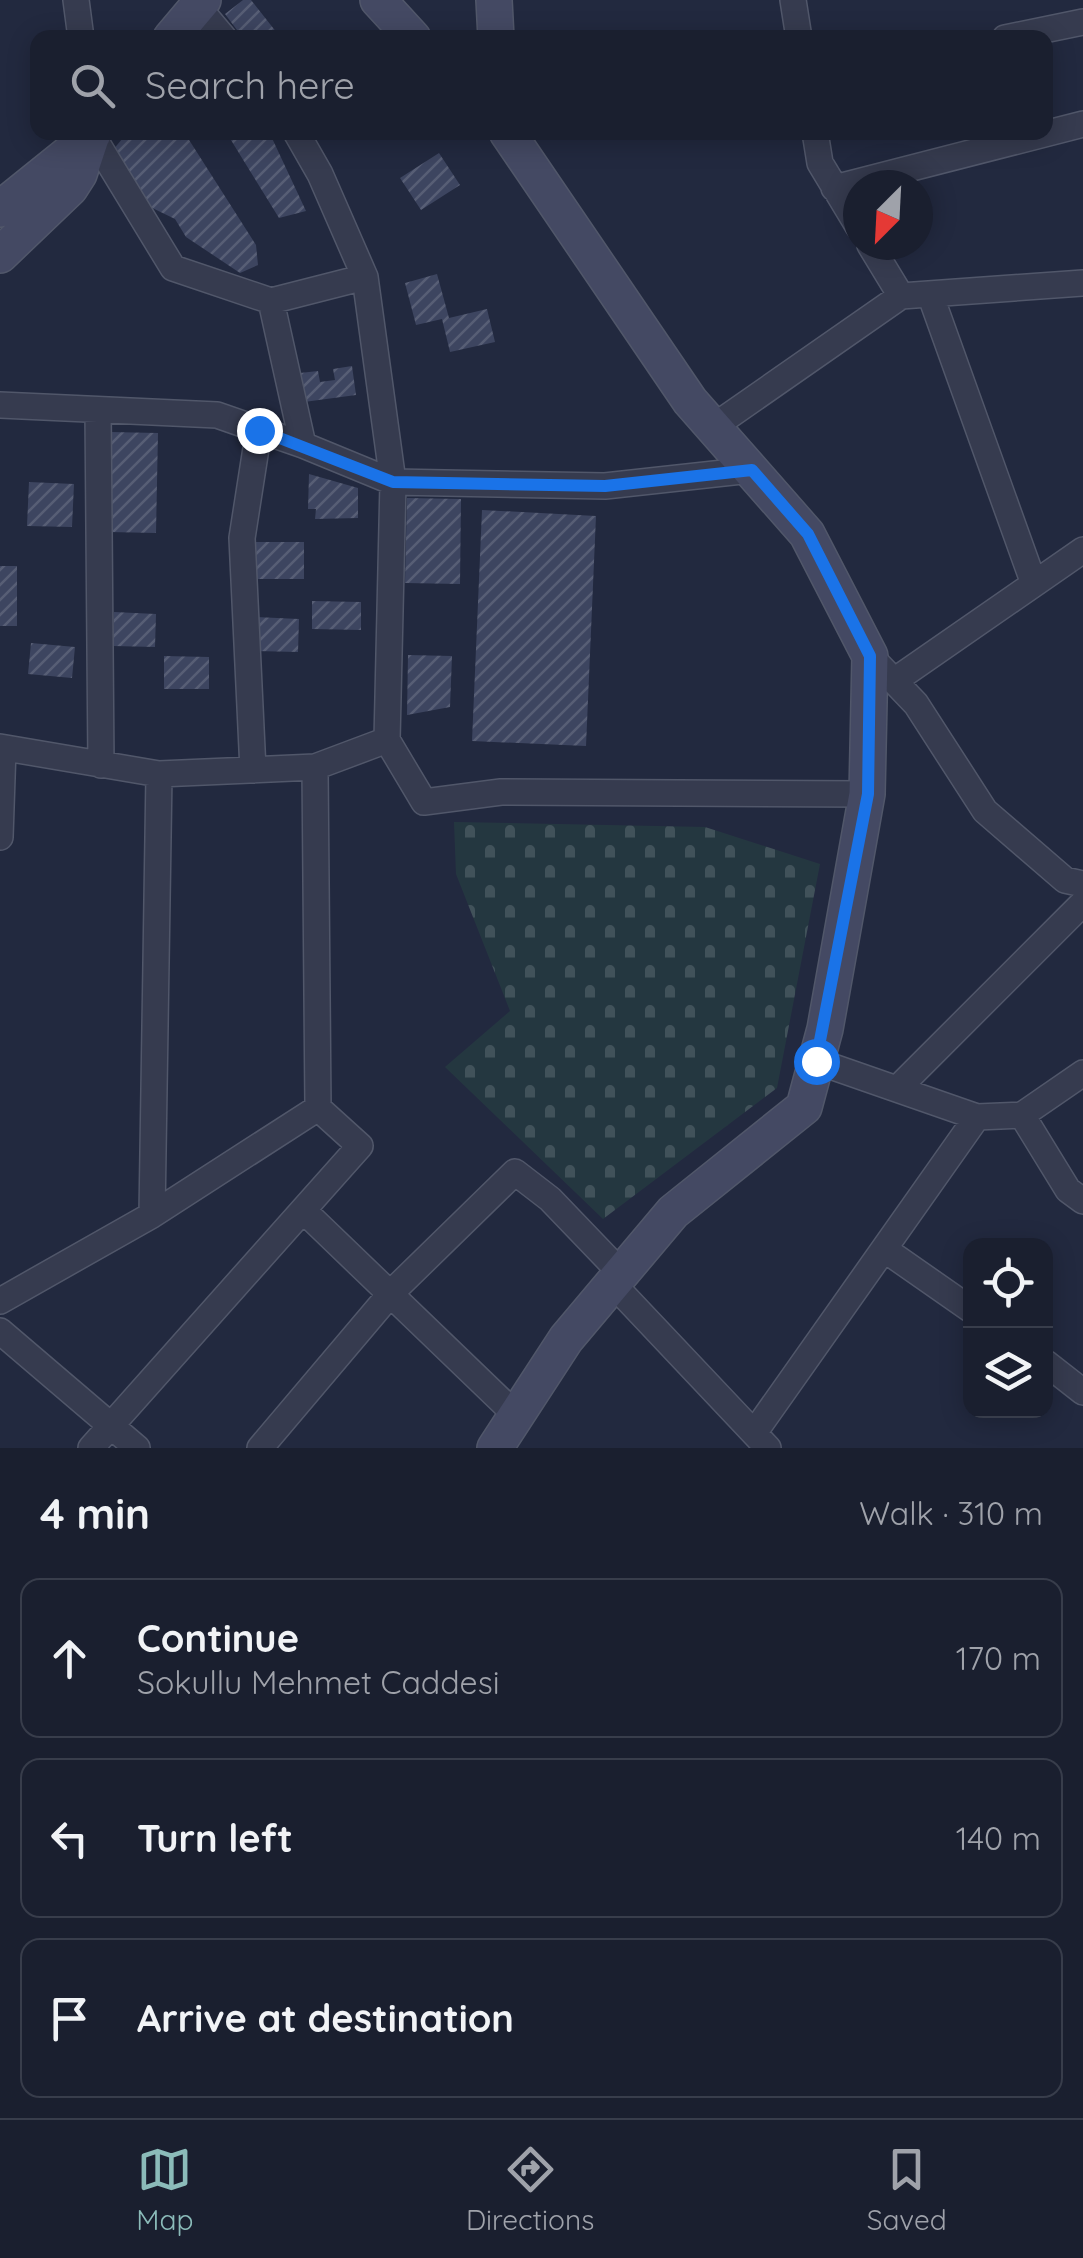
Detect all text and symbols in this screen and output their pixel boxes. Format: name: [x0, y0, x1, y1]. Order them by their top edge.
search box: [30, 30, 1053, 140]
icon: search: [65, 58, 120, 113]
text: Search here: [145, 61, 355, 109]
north arrow: [843, 170, 933, 260]
route end: [237, 408, 283, 454]
route start: [794, 1039, 840, 1085]
map controls: [963, 1238, 1053, 1418]
button: locate: [963, 1238, 1053, 1328]
button: layers: [963, 1328, 1053, 1418]
text: 4 min: [40, 1487, 150, 1540]
text: Walk · 310 m: [859, 1493, 1043, 1533]
text: Continue: [137, 1614, 299, 1662]
icon: ahead: [42, 1631, 97, 1686]
text: 170 m: [956, 1638, 1041, 1678]
text: Sokullu Mehmet Caddesi: [137, 1662, 500, 1702]
icon: left: [42, 1811, 97, 1866]
text: Turn left: [137, 1814, 293, 1862]
text: 140 m: [956, 1818, 1041, 1858]
icon: arrive: [42, 1991, 97, 2046]
text: Arrive at destination: [137, 1994, 514, 2042]
tab: Map: [136, 2142, 193, 2237]
tab: Directions: [466, 2142, 594, 2237]
tab: Saved: [867, 2142, 947, 2237]

